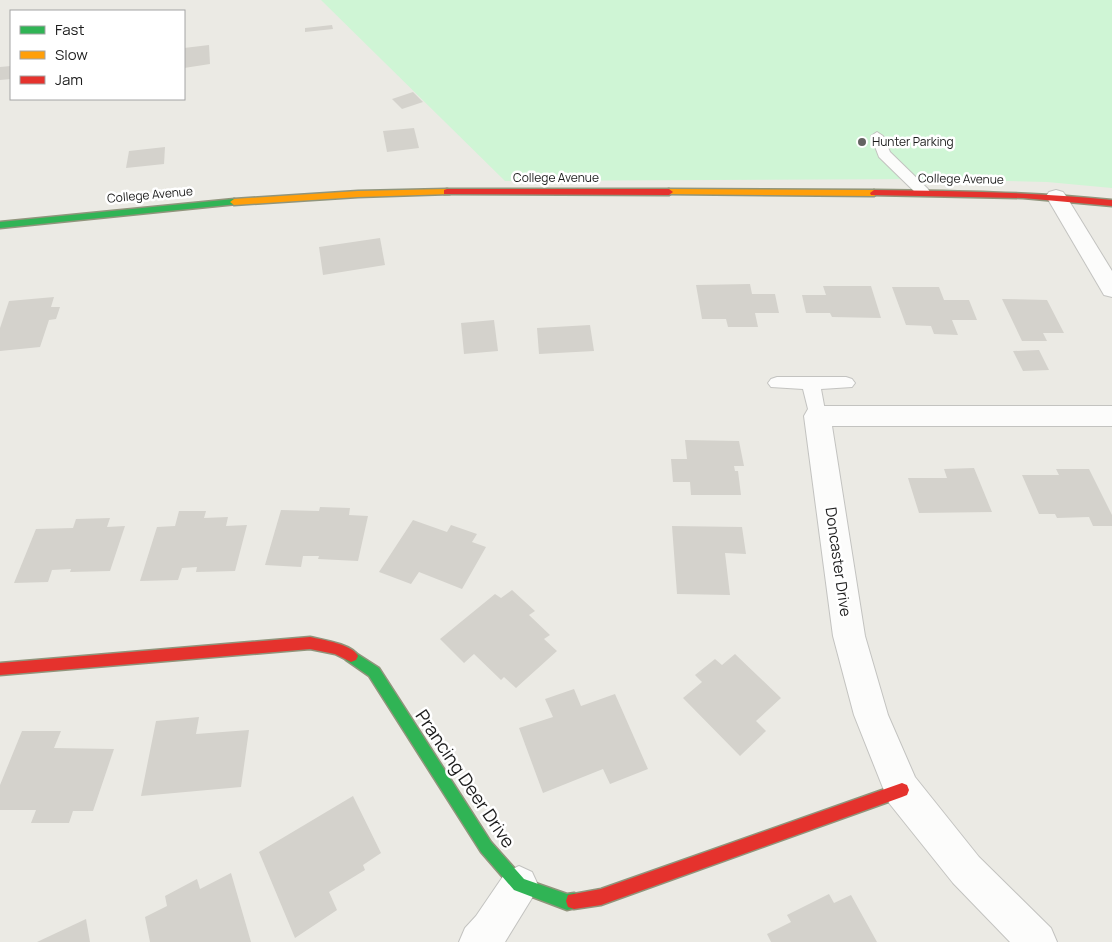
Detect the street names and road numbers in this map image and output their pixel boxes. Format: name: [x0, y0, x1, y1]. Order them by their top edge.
street label: College Avenue: [513, 169, 599, 186]
street label: College Avenue: [918, 169, 1004, 188]
street label: College Avenue: [106, 182, 193, 207]
street label: Doncaster Drive: [820, 506, 857, 618]
street label: Prancing Deer Drive: [411, 705, 521, 852]

